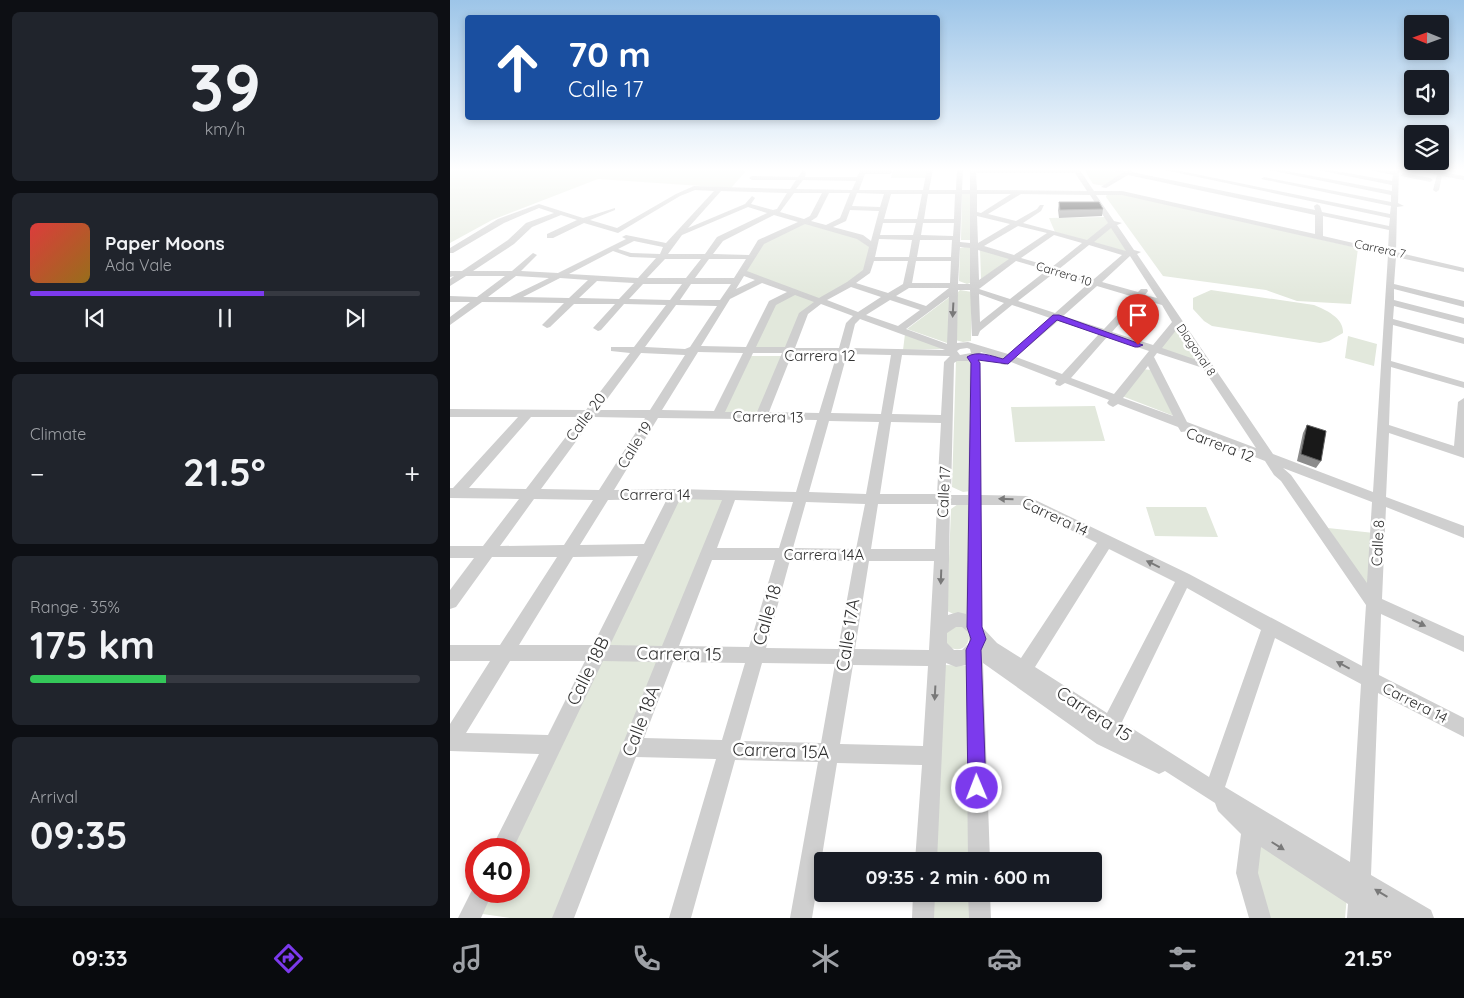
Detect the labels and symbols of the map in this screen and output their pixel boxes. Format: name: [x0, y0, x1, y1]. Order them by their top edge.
north arrow: [1404, 15, 1449, 60]
street label: Carrera 7: [1353, 236, 1407, 261]
street label: Carrera 10: [1034, 258, 1094, 289]
pin: [1117, 294, 1159, 345]
one-way arrow: [948, 302, 956, 318]
street label: Diagonal 8: [1174, 321, 1219, 379]
street label: Carrera 12: [784, 346, 856, 365]
street label: Calle 20: [561, 389, 610, 445]
street label: Carrera 13: [732, 406, 804, 427]
street label: Calle 19: [613, 418, 656, 472]
street label: Carrera 12: [1184, 423, 1257, 466]
street label: Calle 17: [933, 465, 954, 518]
street label: Carrera 14: [620, 485, 690, 504]
street label: Carrera 14: [1019, 493, 1091, 540]
one-way arrow: [997, 495, 1013, 503]
street label: Calle 8: [1367, 519, 1388, 567]
street label: Carrera 14A: [784, 545, 864, 564]
one-way arrow: [1146, 560, 1160, 568]
one-way arrow: [936, 569, 944, 585]
street label: Calle 18: [747, 582, 786, 648]
street label: Calle 17A: [830, 597, 865, 673]
one-way arrow: [1412, 619, 1426, 627]
street label: Calle 18B: [561, 633, 614, 709]
street label: Carrera 15: [636, 641, 722, 666]
one-way arrow: [1336, 661, 1350, 669]
street label: Carrera 14: [1379, 678, 1451, 727]
street label: Carrera 15: [1052, 681, 1136, 746]
street label: Calle 18A: [617, 682, 665, 759]
one-way arrow: [931, 686, 939, 702]
street label: Carrera 15A: [732, 737, 830, 764]
position arrow: [950, 761, 1002, 813]
speed limit sign: 40: [465, 838, 530, 903]
one-way arrow: [1271, 842, 1284, 851]
one-way arrow: [1375, 889, 1388, 898]

